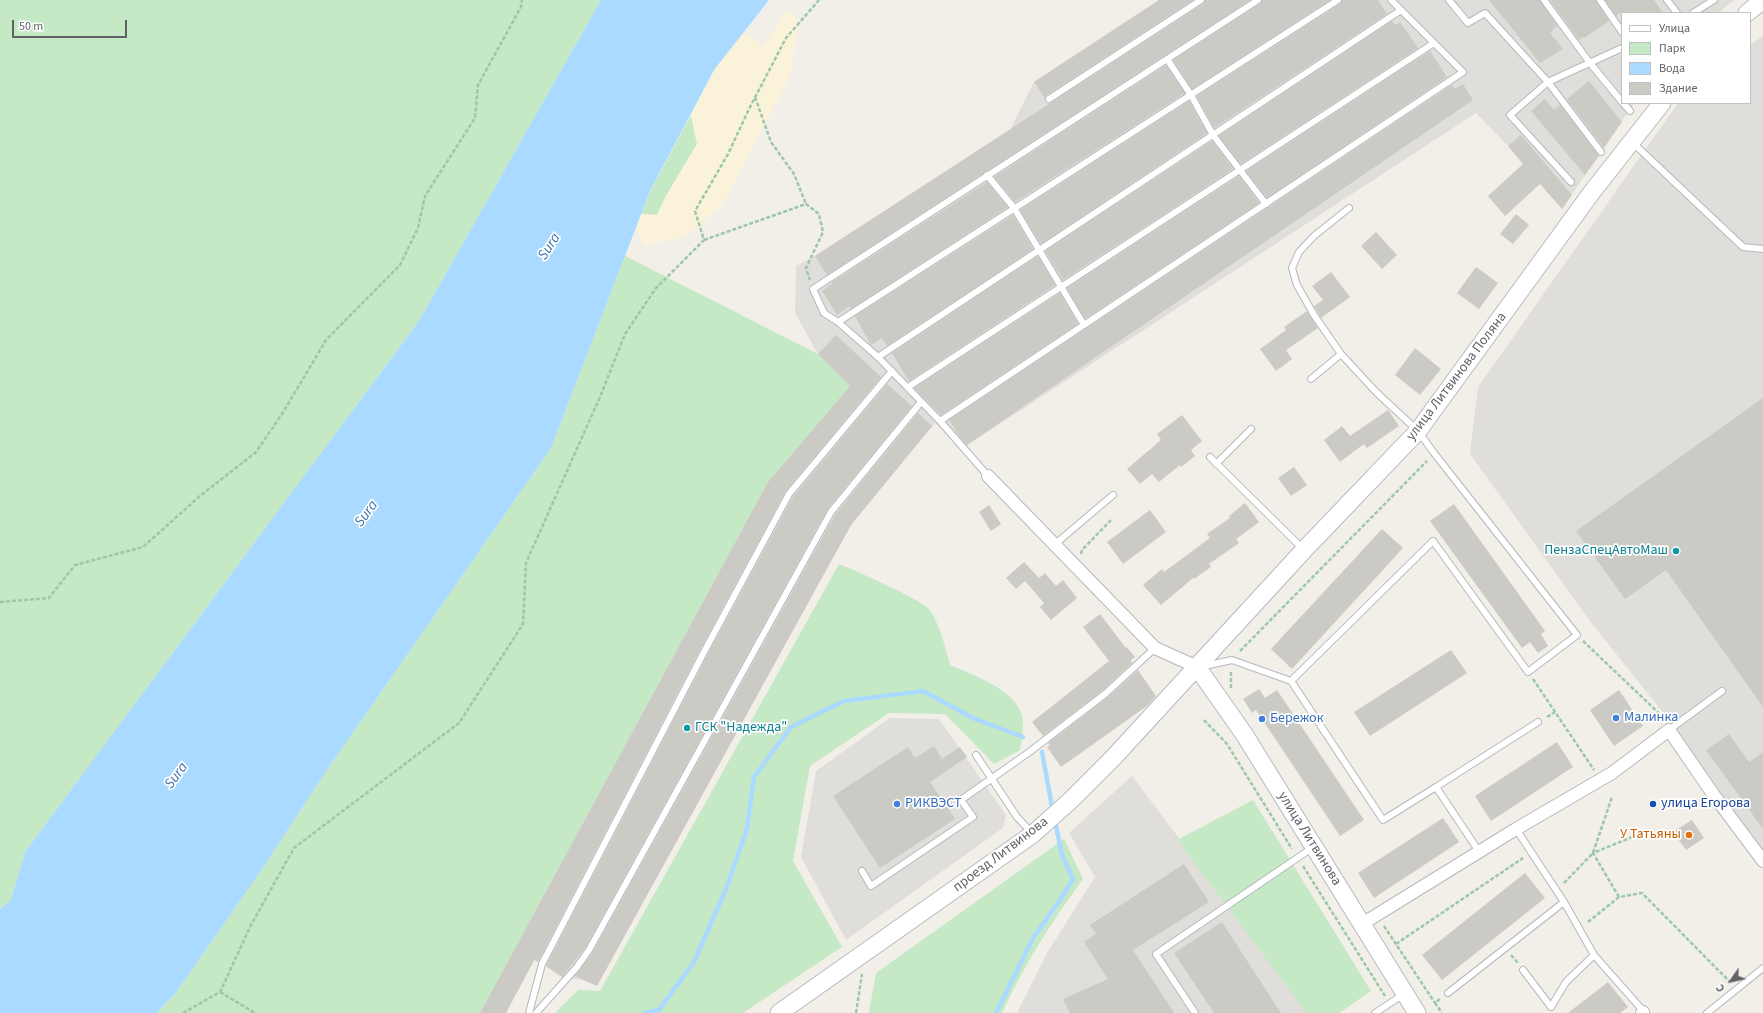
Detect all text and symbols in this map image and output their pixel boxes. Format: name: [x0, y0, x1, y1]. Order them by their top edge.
scale bar: [14, 12, 129, 38]
legend: [1621, 12, 1751, 104]
text: 50 m: [19, 18, 43, 35]
text: Улица: [1659, 20, 1690, 37]
text: Парк: [1659, 40, 1685, 57]
text: Вода: [1659, 60, 1685, 77]
text: Здание: [1659, 80, 1698, 97]
water label: Sura: [535, 230, 565, 264]
street label: улица Литвинова Поляна: [1403, 310, 1511, 444]
water label: Sura: [351, 497, 383, 531]
place label: ПензаСпецАвтоМаш: [1544, 543, 1668, 559]
marker: ПензаСпецАвтоМаш: [1671, 546, 1681, 556]
place label: Малинка: [1624, 710, 1678, 726]
place label: Бережок: [1270, 711, 1324, 727]
marker: Малинка: [1611, 713, 1621, 723]
marker: Бережок: [1257, 714, 1267, 724]
place label: ГСК "Надежда": [695, 720, 787, 736]
marker: ГСК "Надежда": [682, 723, 692, 733]
water label: Sura: [161, 759, 193, 793]
street label: улица Литвинова: [1273, 789, 1345, 889]
place label: РИКВЭСТ: [905, 796, 961, 812]
place label: улица Егорова: [1661, 796, 1750, 812]
marker: РИКВЭСТ: [892, 799, 902, 809]
marker: улица Егорова: [1648, 799, 1658, 809]
street label: проезд Литвинова: [950, 814, 1052, 896]
place label: У Татьяны: [1620, 827, 1681, 843]
marker: У Татьяны: [1684, 830, 1694, 840]
north arrow: [1711, 961, 1751, 1001]
text: С: [1713, 981, 1729, 995]

